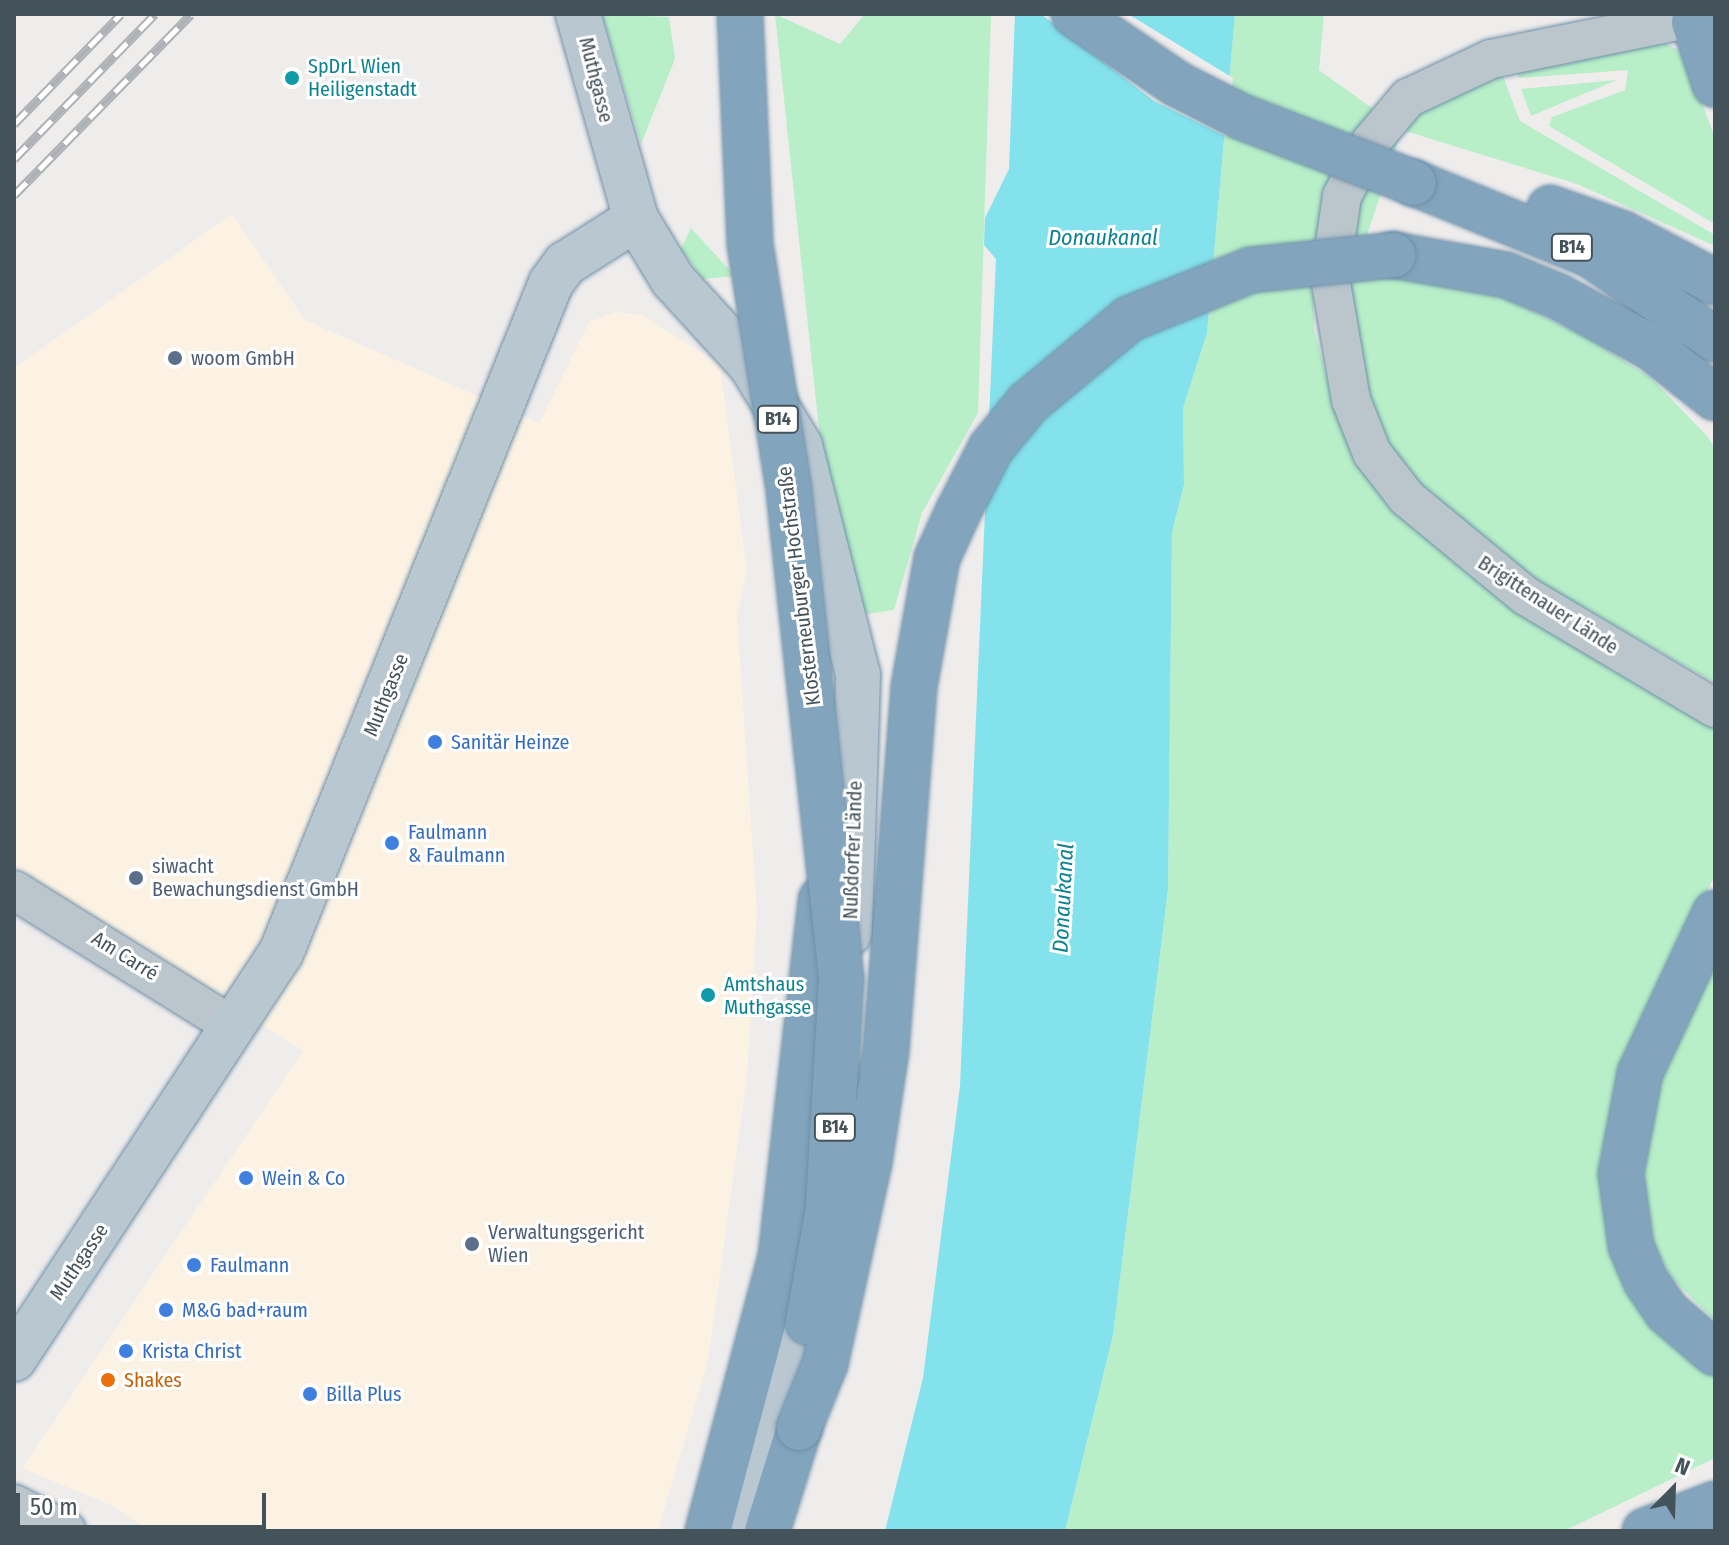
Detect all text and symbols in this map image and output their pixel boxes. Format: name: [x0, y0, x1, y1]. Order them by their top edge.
street label: Muthgasse: [574, 35, 618, 125]
place label: SpDrL Wien Heiligenstadt: [308, 54, 417, 101]
marker: SpDrL Wien Heiligenstadt: [283, 69, 301, 87]
water label: Donaukanal: [1048, 225, 1158, 251]
road number: B14: [1550, 233, 1594, 261]
place label: woom GmbH: [191, 346, 295, 370]
marker: woom GmbH: [166, 349, 184, 367]
road number: B14: [756, 405, 800, 433]
street label: Klosterneuburger Hochstraße: [772, 465, 826, 707]
street label: Brigittenauer Lände: [1473, 551, 1623, 659]
street label: Muthgasse: [359, 650, 413, 740]
place label: Sanitär Heinze: [451, 730, 569, 754]
marker: Sanitär Heinze: [426, 733, 444, 751]
street label: Nußdorfer Lände: [839, 780, 867, 920]
place label: Faulmann & Faulmann: [408, 820, 505, 867]
marker: Faulmann & Faulmann: [383, 834, 401, 852]
water label: Donaukanal: [1047, 843, 1079, 953]
place label: siwacht Bewachungsdienst GmbH: [152, 854, 359, 901]
marker: siwacht Bewachungsdienst GmbH: [127, 869, 145, 887]
street label: Am Carré: [87, 926, 163, 986]
place label: Amtshaus Muthgasse: [724, 972, 811, 1019]
marker: Amtshaus Muthgasse: [699, 986, 717, 1004]
road number: B14: [813, 1113, 857, 1141]
place label: Wein & Co: [262, 1166, 345, 1190]
marker: Wein & Co: [237, 1169, 255, 1187]
street label: Muthgasse: [45, 1219, 113, 1305]
place label: Verwaltungsgericht Wien: [488, 1220, 644, 1267]
marker: Verwaltungsgericht Wien: [463, 1235, 481, 1253]
place label: Faulmann: [210, 1253, 289, 1277]
marker: Faulmann: [185, 1256, 203, 1274]
place label: M&G bad+raum: [182, 1298, 308, 1322]
marker: M&G bad+raum: [157, 1301, 175, 1319]
place label: Krista Christ: [142, 1339, 242, 1363]
marker: Krista Christ: [117, 1342, 135, 1360]
place label: Shakes: [124, 1368, 182, 1392]
marker: Shakes: [99, 1371, 117, 1389]
place label: Billa Plus: [326, 1382, 401, 1406]
marker: Billa Plus: [301, 1385, 319, 1403]
north arrow: [1633, 1449, 1713, 1529]
text: N: [1671, 1451, 1694, 1481]
scale bar: [20, 1477, 270, 1527]
text: 50 m: [30, 1493, 78, 1521]

